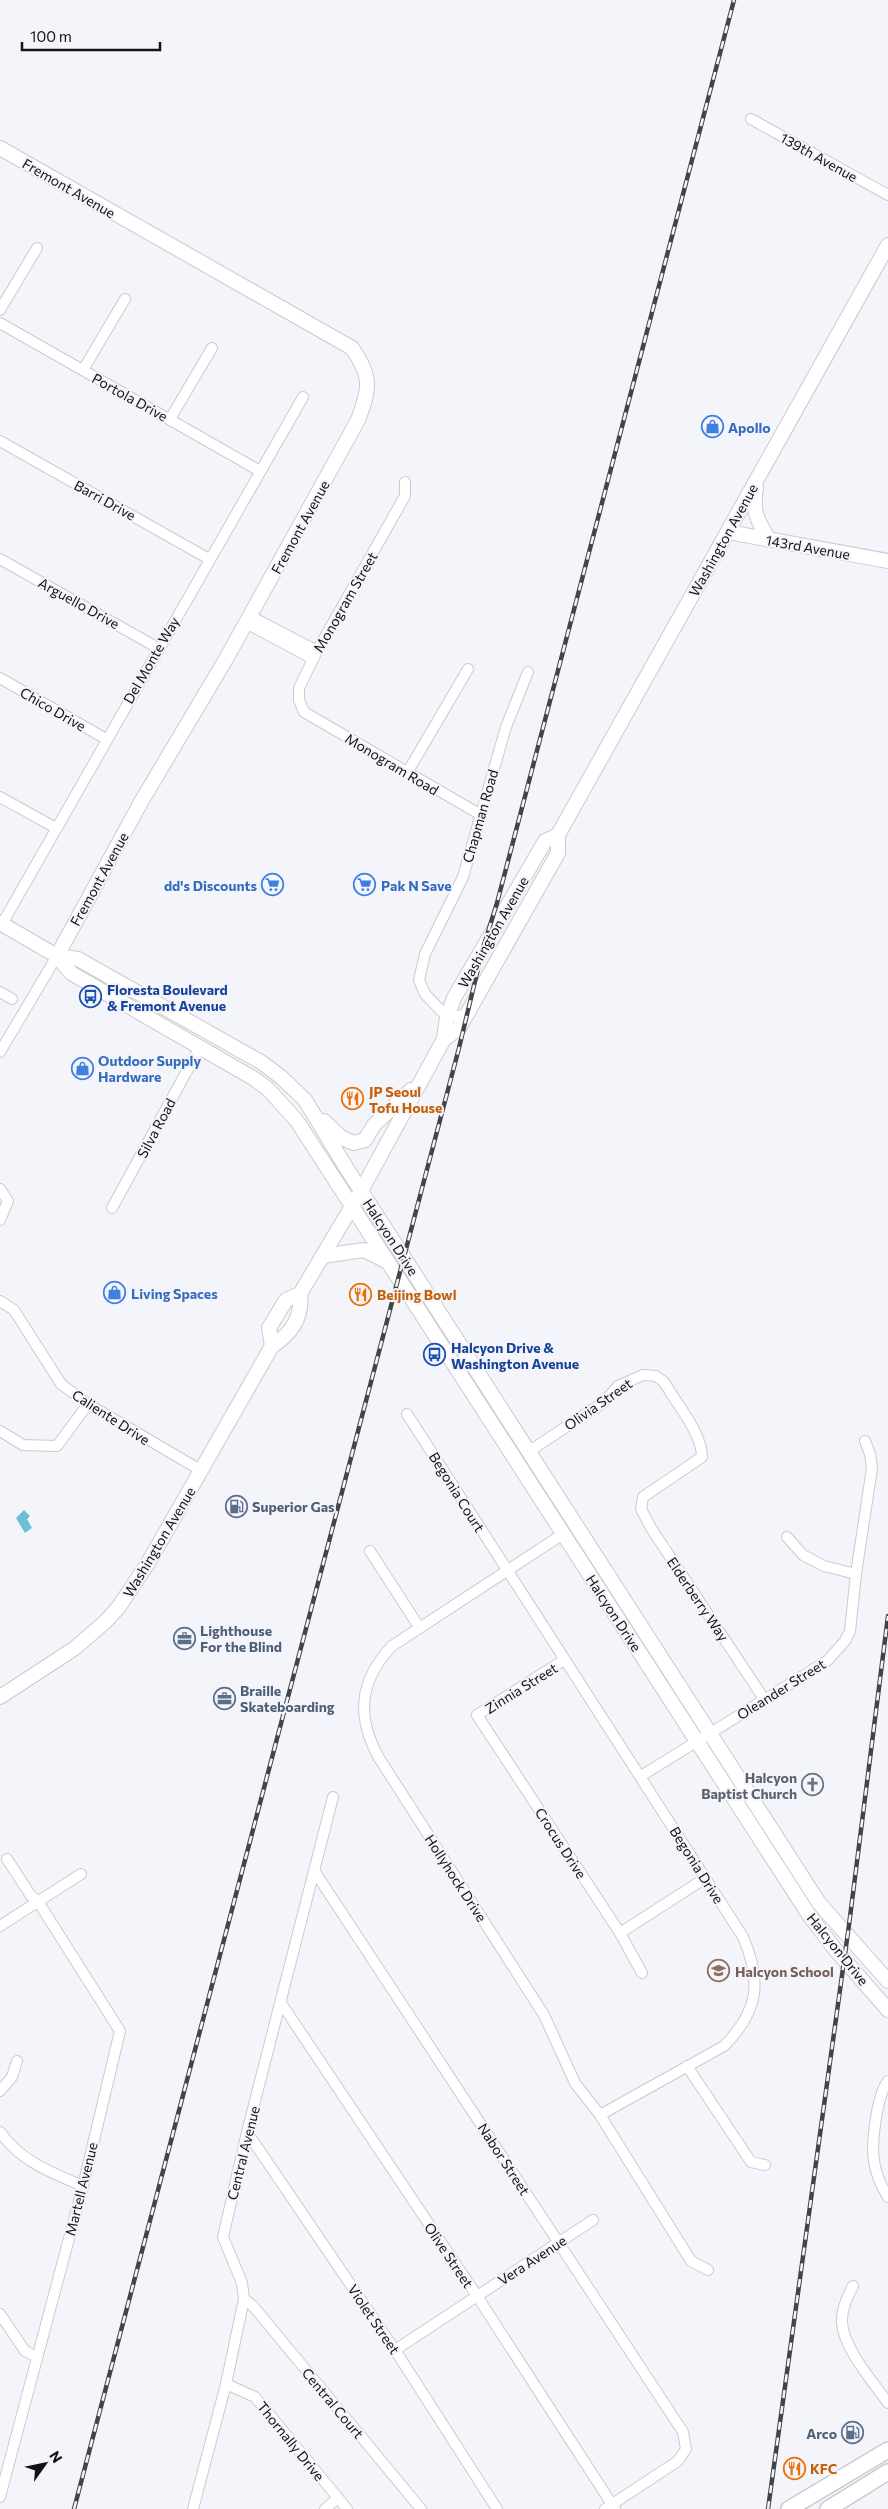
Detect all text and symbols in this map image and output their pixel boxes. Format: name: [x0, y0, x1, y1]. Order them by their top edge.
scale bar: [22, 20, 160, 52]
text: 100 m: [30, 27, 72, 45]
street label: 139th Avenue: [777, 129, 861, 185]
street label: Fremont Avenue: [20, 155, 118, 221]
street label: Portola Drive: [89, 369, 171, 425]
shop icon: Apollo: [700, 415, 724, 439]
place label: Apollo: [728, 419, 771, 436]
street label: Barri Drive: [71, 476, 139, 524]
street label: Fremont Avenue: [267, 477, 333, 577]
street label: Washington Avenue: [685, 481, 761, 599]
street label: 143rd Avenue: [765, 531, 851, 563]
street label: Monogram Street: [309, 549, 381, 655]
street label: Arguello Drive: [36, 574, 122, 632]
street label: Del Monte Way: [119, 614, 183, 706]
street label: Chico Drive: [17, 683, 89, 735]
street label: Monogram Road: [342, 729, 442, 799]
street label: Chapman Road: [459, 767, 501, 865]
street label: Fremont Avenue: [66, 829, 132, 929]
supermarket icon: dd's Discounts: [261, 873, 285, 897]
supermarket icon: Pak N Save: [353, 873, 377, 897]
street label: Washington Avenue: [454, 873, 532, 991]
place label: dd's Discounts: [164, 877, 257, 894]
place label: Pak N Save: [381, 877, 452, 894]
place label: Floresta Boulevard & Fremont Avenue: [107, 981, 228, 1014]
bus stop icon: Floresta Boulevard & Fremont Avenue: [79, 985, 103, 1009]
place label: Outdoor Supply Hardware: [98, 1052, 201, 1085]
shop icon: Outdoor Supply Hardware: [70, 1056, 94, 1080]
place label: JP Seoul Tofu House: [369, 1083, 442, 1116]
restaurant icon: JP Seoul Tofu House: [341, 1087, 365, 1111]
street label: Silva Road: [133, 1095, 179, 1161]
street label: Halcyon Drive: [360, 1195, 422, 1279]
shop icon: Living Spaces: [103, 1281, 127, 1305]
restaurant icon: Beijing Bowl: [349, 1282, 373, 1306]
place label: Living Spaces: [131, 1285, 218, 1302]
place label: Beijing Bowl: [377, 1286, 457, 1303]
place label: Halcyon Drive & Washington Avenue: [451, 1339, 579, 1372]
bus stop icon: Halcyon Drive & Washington Avenue: [423, 1343, 447, 1367]
street label: Olivia Street: [561, 1374, 635, 1434]
street label: Caliente Drive: [69, 1386, 153, 1448]
street label: Begonia Court: [426, 1449, 488, 1535]
street label: Washington Avenue: [119, 1484, 199, 1600]
fuel station icon: Superior Gas: [224, 1494, 248, 1518]
place label: Superior Gas: [252, 1498, 335, 1515]
street label: Elderberry Way: [664, 1554, 732, 1644]
street label: Halcyon Drive: [583, 1571, 645, 1655]
place label: Lighthouse For the Blind: [200, 1622, 282, 1655]
office icon: Lighthouse For the Blind: [172, 1626, 196, 1650]
street label: Oleander Street: [734, 1655, 829, 1723]
street label: Zinnia Street: [482, 1659, 561, 1717]
place label: Braille Skateboarding: [240, 1682, 335, 1715]
office icon: Braille Skateboarding: [212, 1686, 236, 1710]
place label: Halcyon Baptist Church: [701, 1769, 797, 1802]
church icon: Halcyon Baptist Church: [801, 1773, 825, 1797]
street label: Crocus Drive: [532, 1804, 590, 1882]
street label: Begonia Drive: [667, 1823, 727, 1907]
street label: Hollyhock Drive: [421, 1831, 491, 1925]
street label: Halcyon Drive: [804, 1909, 872, 1989]
school or university icon: Halcyon School: [707, 1959, 731, 1983]
place label: Halcyon School: [735, 1963, 834, 1980]
street label: Central Avenue: [223, 2104, 263, 2202]
street label: Nabor Street: [474, 2120, 534, 2198]
street label: Martell Avenue: [61, 2141, 101, 2237]
street label: Olive Street: [421, 2219, 477, 2291]
street label: Vera Avenue: [495, 2232, 569, 2288]
street label: Violet Street: [344, 2281, 404, 2357]
street label: Central Court: [299, 2364, 368, 2442]
street label: Thornally Drive: [254, 2398, 328, 2484]
fuel station icon: Arco: [841, 2421, 865, 2445]
place label: Arco: [806, 2425, 837, 2442]
north arrow: [20, 2439, 70, 2489]
text: N: [46, 2448, 66, 2466]
restaurant icon: KFC: [782, 2456, 806, 2480]
place label: KFC: [810, 2460, 837, 2477]

